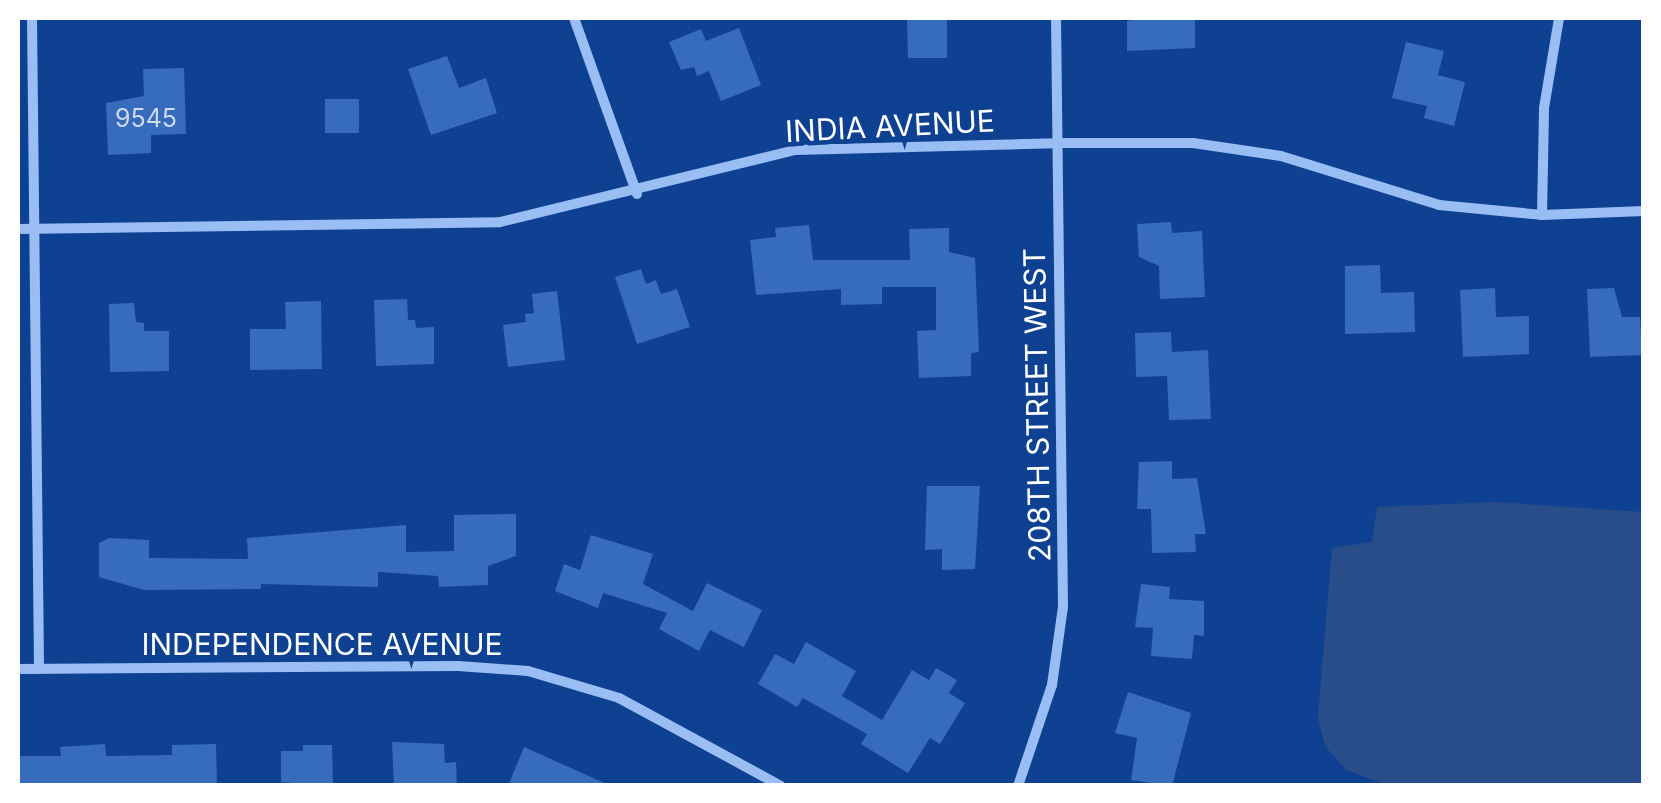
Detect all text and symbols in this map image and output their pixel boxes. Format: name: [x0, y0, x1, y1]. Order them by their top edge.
house number: 9545: [115, 103, 177, 133]
street label: INDIA AVENUE: [784, 103, 996, 149]
street label: 208TH STREET WEST: [1016, 248, 1058, 562]
street label: INDEPENDENCE AVENUE: [141, 626, 503, 662]

